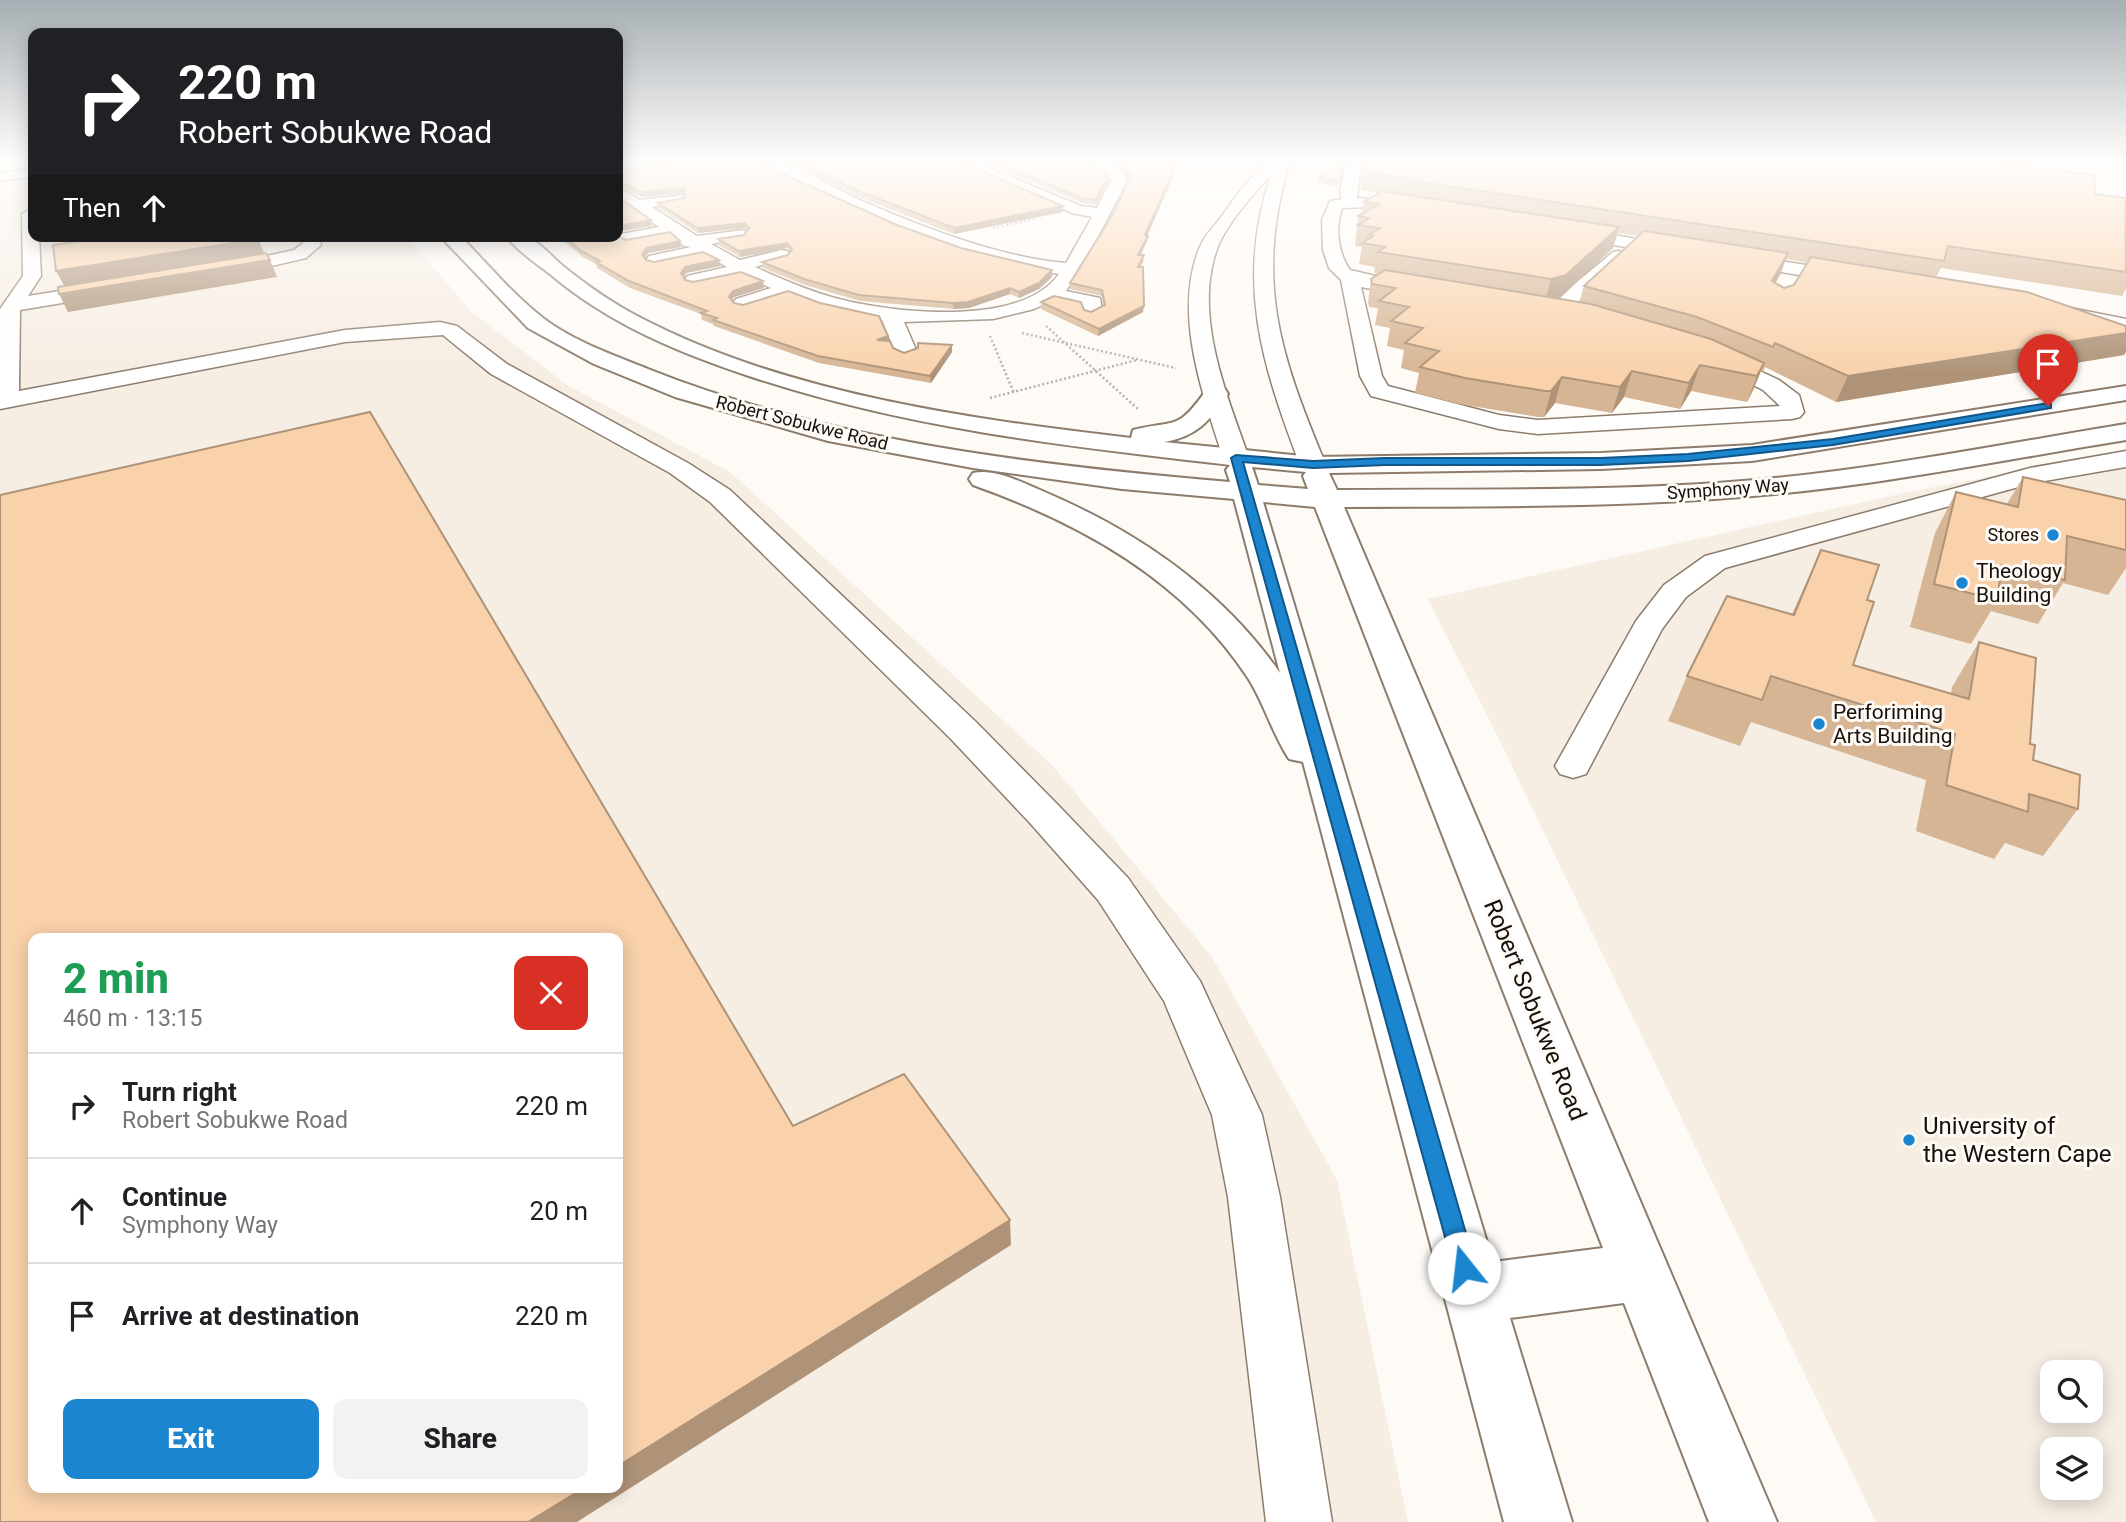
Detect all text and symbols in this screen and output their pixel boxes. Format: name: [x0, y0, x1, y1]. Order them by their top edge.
text: 220 m: [178, 54, 317, 111]
icon: right: [63, 56, 154, 147]
text: Robert Sobukwe Road: [178, 113, 492, 151]
icon: ahead: [135, 189, 173, 227]
text: Then: [63, 193, 121, 223]
pin: [2018, 334, 2078, 406]
icon: arrive: [2029, 345, 2067, 383]
street label: Robert Sobukwe Road: [714, 391, 890, 454]
street label: Symphony Way: [1666, 474, 1790, 503]
place label: Stores: [1988, 524, 2039, 545]
marker: Stores: [2045, 527, 2061, 543]
place label: Theology Building: [1976, 559, 2062, 607]
marker: Theology Building: [1954, 575, 1970, 591]
place label: Perforiming Arts Building: [1833, 700, 1952, 748]
marker: Perforiming Arts Building: [1811, 716, 1827, 732]
street label: Robert Sobukwe Road: [1478, 895, 1592, 1125]
text: 2 min: [63, 954, 169, 1003]
button: close: [514, 956, 588, 1030]
text: 460 m · 13:15: [63, 1005, 202, 1032]
text: Turn right: [122, 1077, 237, 1107]
icon: right: [63, 1087, 101, 1125]
text: 220 m: [515, 1091, 588, 1121]
text: Robert Sobukwe Road: [122, 1107, 348, 1134]
place label: University of the Western Cape: [1923, 1112, 2112, 1168]
marker: University of the Western Cape: [1901, 1132, 1917, 1148]
text: Continue: [122, 1182, 227, 1212]
icon: ahead: [63, 1192, 101, 1230]
text: 20 m: [530, 1196, 588, 1226]
text: Symphony Way: [122, 1212, 278, 1239]
position arrow: [1427, 1231, 1501, 1305]
icon: arrive: [63, 1297, 101, 1335]
text: Arrive at destination: [122, 1301, 359, 1331]
text: 220 m: [515, 1301, 588, 1331]
map controls: [2040, 1360, 2103, 1500]
button: search: [2040, 1360, 2103, 1423]
button: Exit: [63, 1399, 319, 1479]
button: Share: [333, 1399, 588, 1479]
button: layers: [2040, 1437, 2103, 1500]

